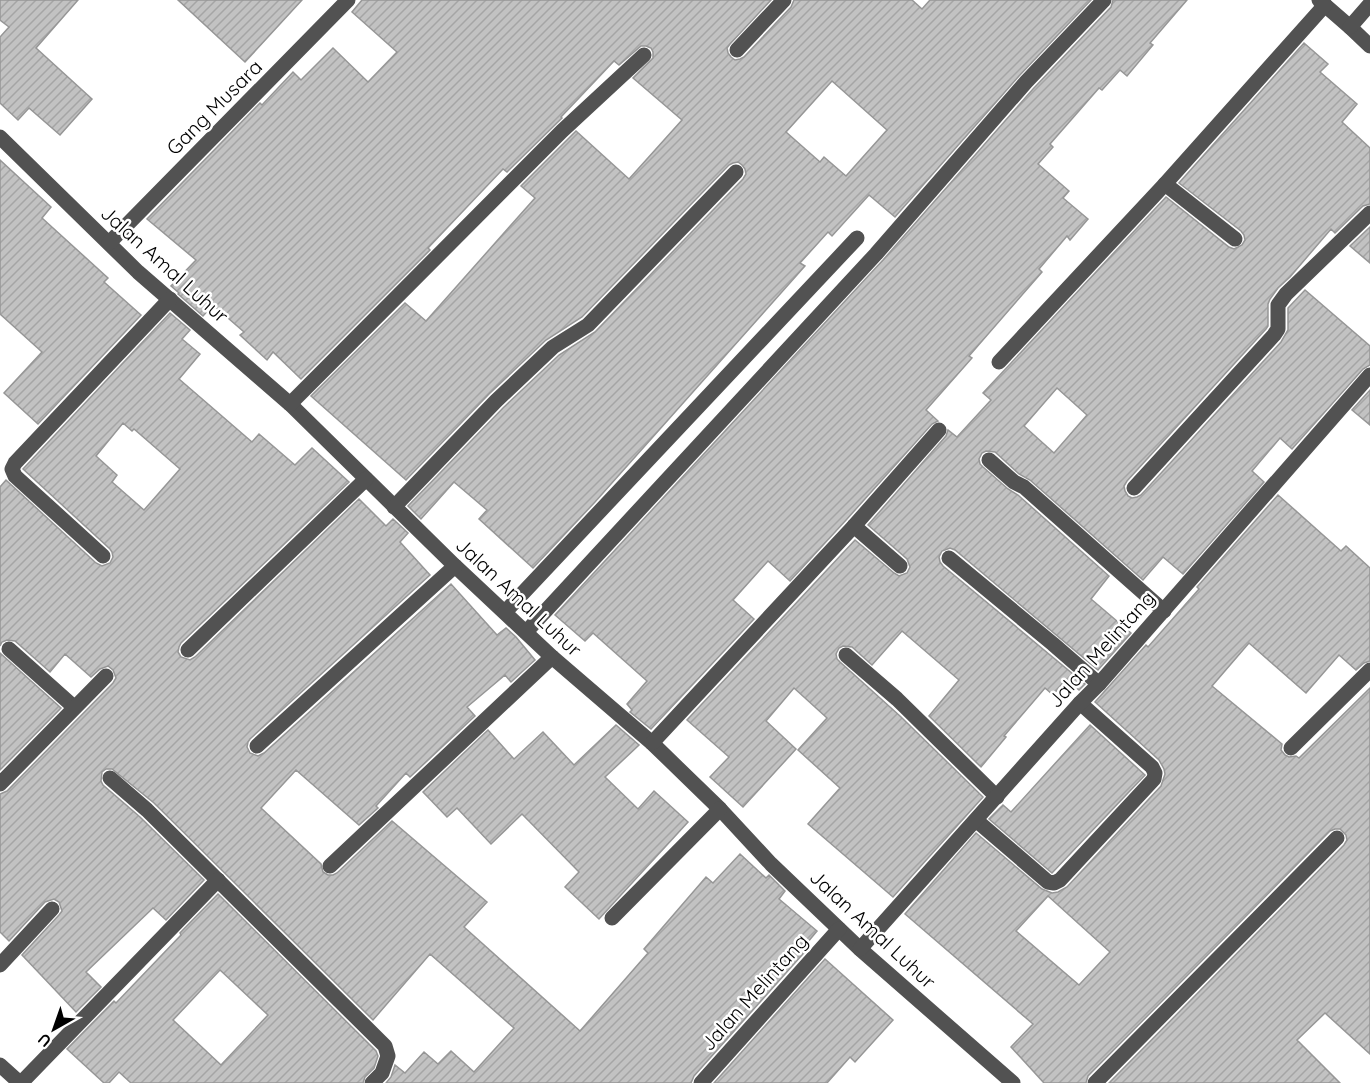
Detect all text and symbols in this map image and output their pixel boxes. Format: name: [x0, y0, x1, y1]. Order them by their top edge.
street label: Gang Musara: [161, 54, 267, 160]
street label: Jalan Amal Luhur: [96, 200, 234, 328]
street label: Jalan Amal Luhur: [451, 532, 587, 662]
street label: Jalan Melintang: [1042, 585, 1160, 713]
street label: Jalan Amal Luhur: [805, 864, 941, 994]
street label: Jalan Melintang: [695, 928, 813, 1056]
north arrow: [24, 999, 84, 1059]
text: U: [34, 1029, 55, 1052]

